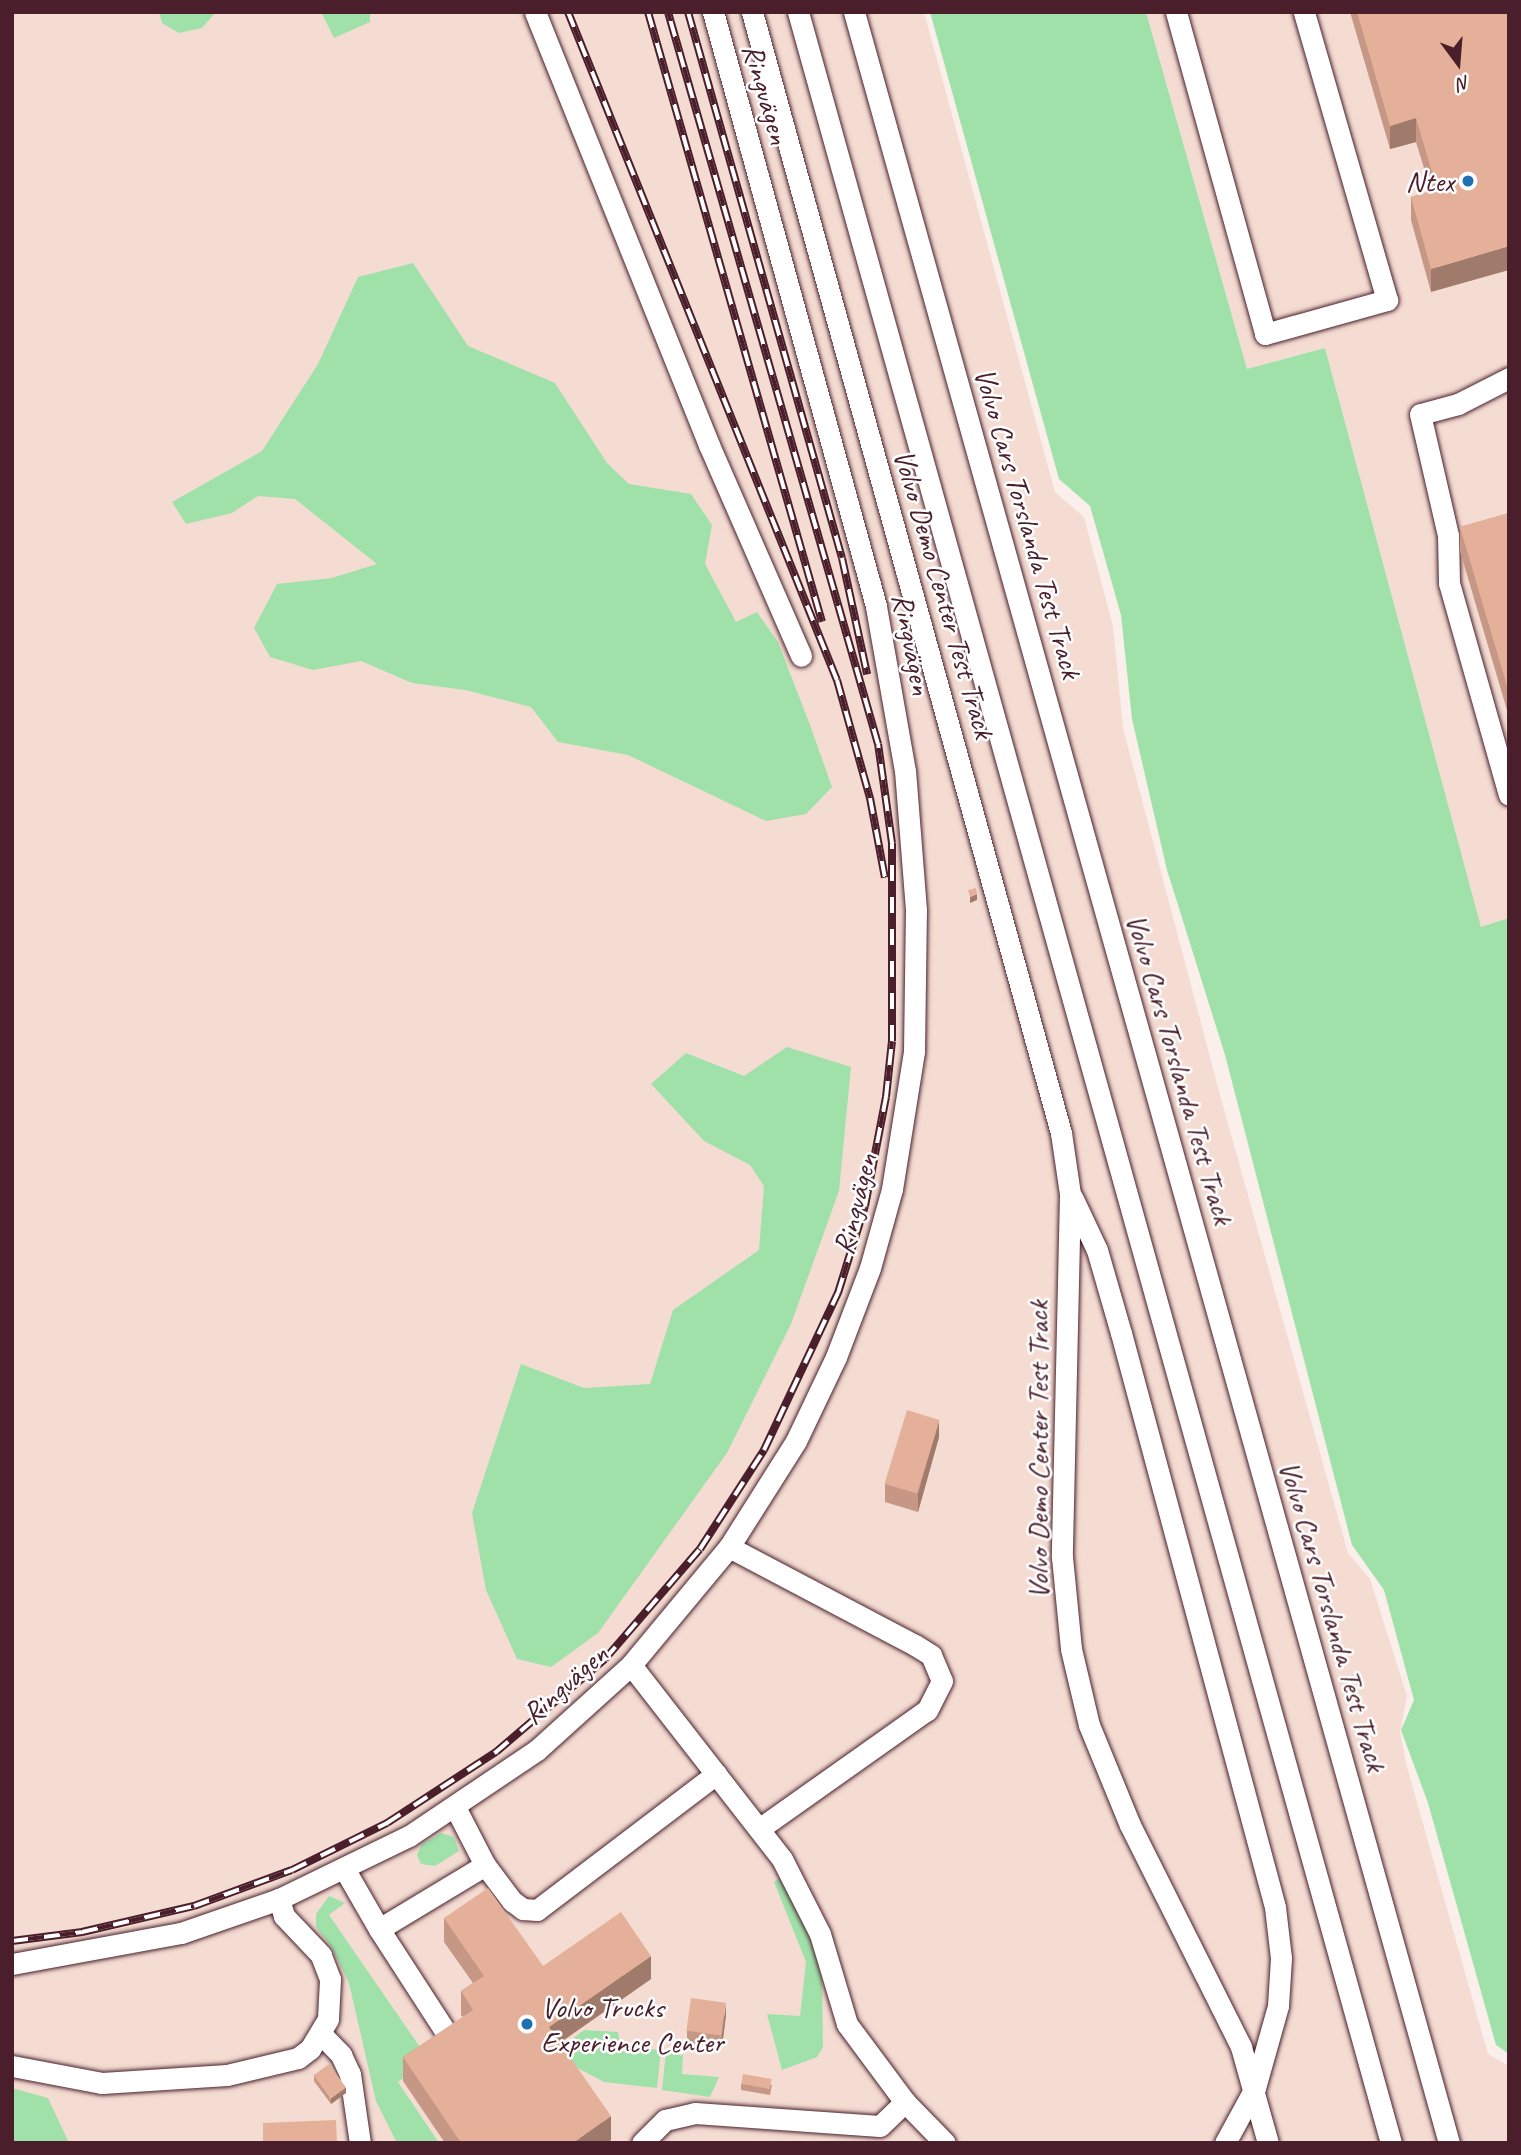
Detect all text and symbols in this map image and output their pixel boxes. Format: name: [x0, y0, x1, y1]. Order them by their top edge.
north arrow: [1423, 28, 1493, 98]
street label: Ringvägen: [735, 40, 797, 148]
text: N: [1455, 70, 1473, 96]
place label: Ntex: [1405, 163, 1454, 199]
marker: Ntex: [1460, 173, 1476, 189]
street label: Volvo Cars Torslanda Test Track: [966, 363, 1090, 683]
street label: Volvo Demo Center Test Track: [885, 445, 1003, 743]
street label: Ringvägen: [885, 590, 939, 698]
street label: Volvo Cars Torslanda Test Track: [1118, 909, 1242, 1229]
street label: Ringvägen: [825, 1150, 885, 1258]
street label: Volvo Demo Center Test Track: [1020, 1300, 1056, 1600]
street label: Volvo Cars Torslanda Test Track: [1271, 1456, 1395, 1776]
street label: Ringvägen: [515, 1636, 615, 1732]
place label: Volvo Trucks Experience Center: [541, 1989, 724, 2060]
marker: Volvo Trucks Experience Center: [519, 2016, 535, 2032]

